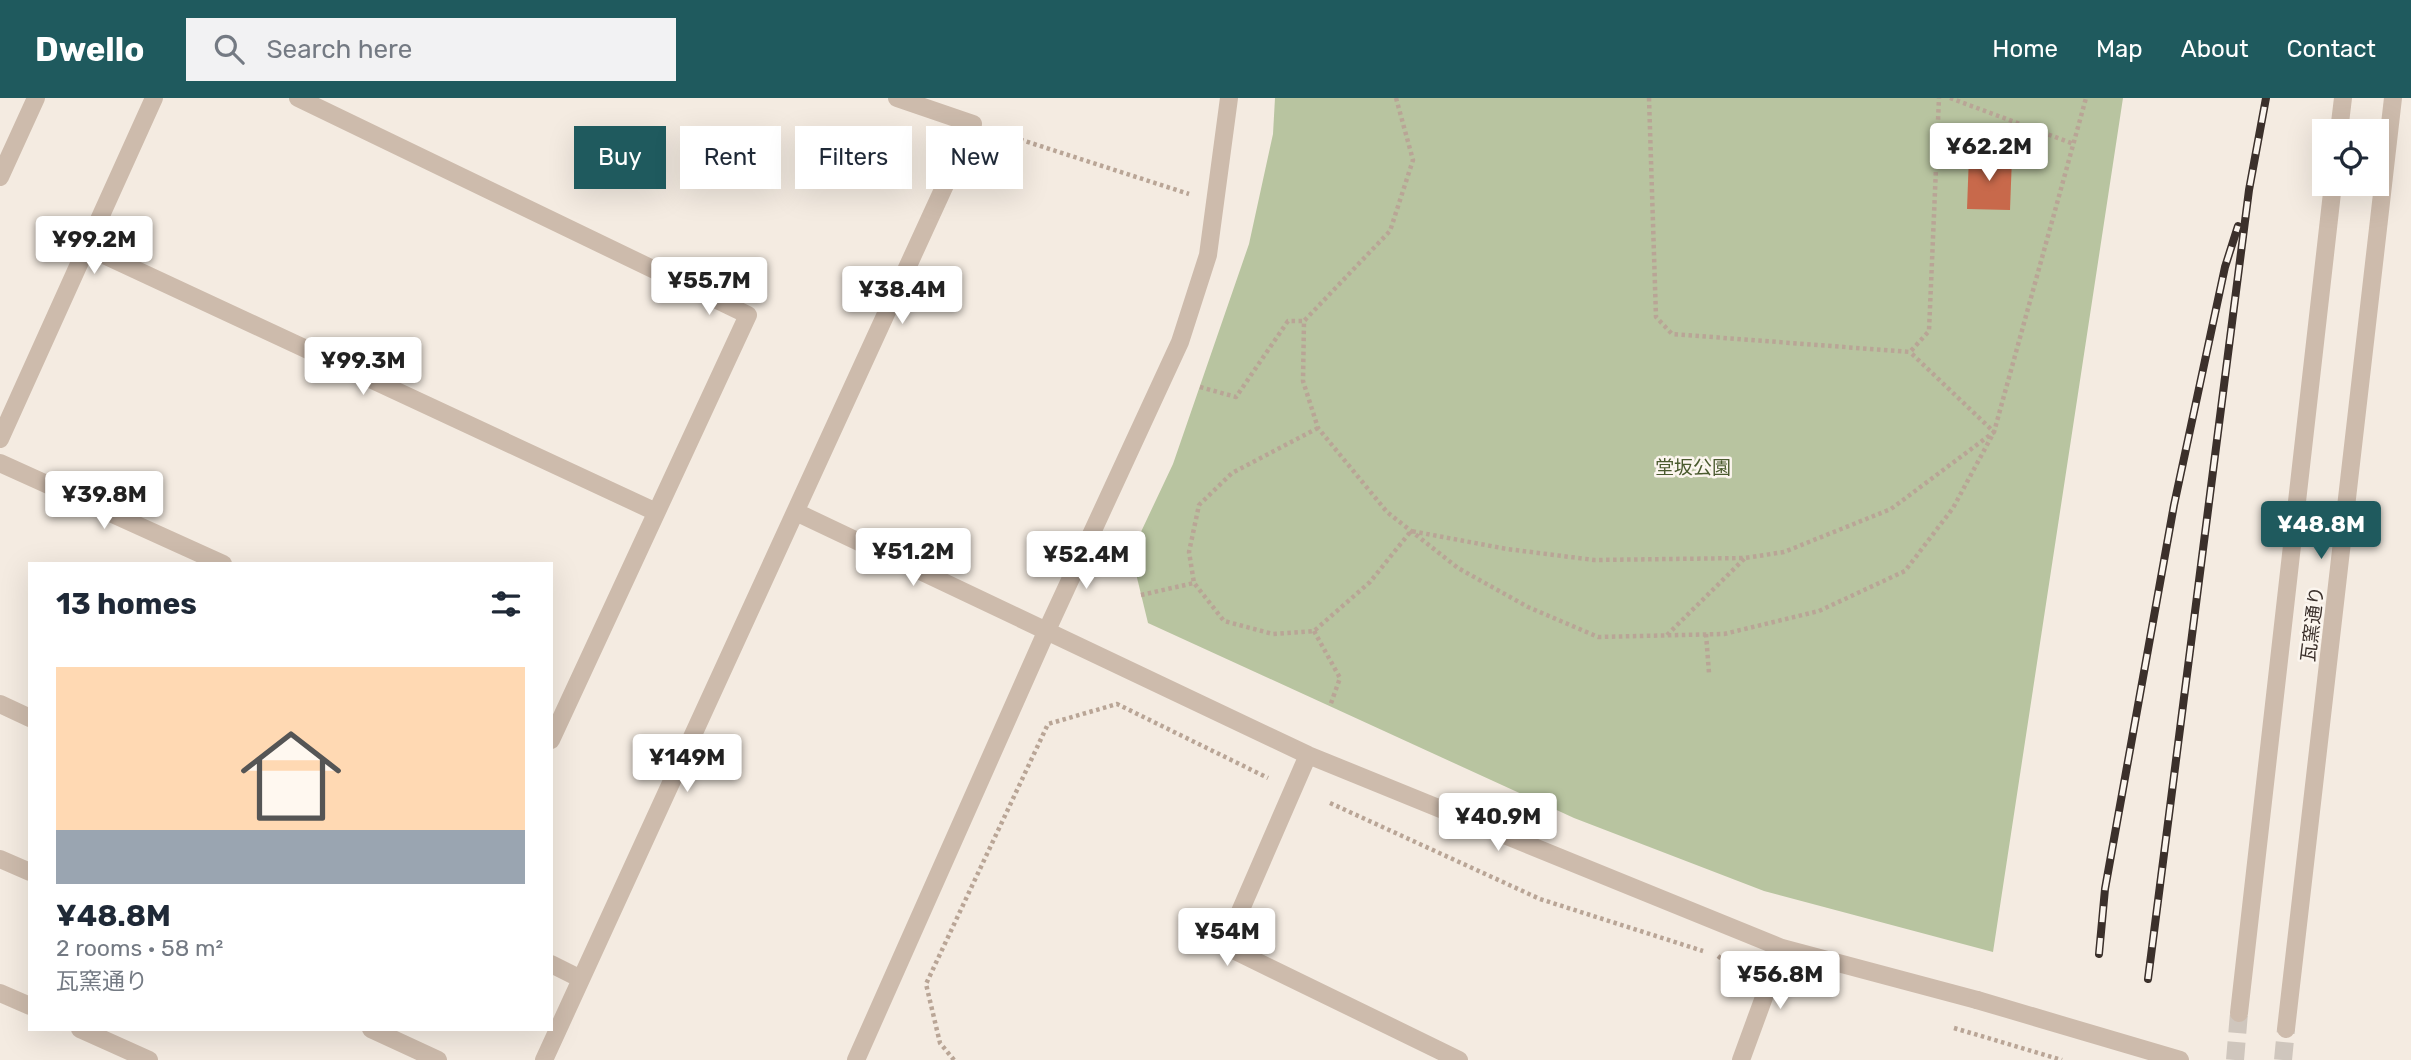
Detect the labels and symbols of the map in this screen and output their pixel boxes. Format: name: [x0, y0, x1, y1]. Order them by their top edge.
pin: ¥62.2M: [1932, 123, 2046, 183]
pin: ¥99.2M: [37, 216, 151, 276]
pin: ¥55.7M: [652, 258, 766, 317]
pin: ¥38.4M: [845, 266, 959, 326]
pin: ¥99.3M: [306, 338, 420, 397]
park label: 堂坂公園: [1655, 456, 1731, 479]
pin: ¥39.8M: [47, 472, 161, 531]
pin: ¥48.8M: [2264, 502, 2378, 561]
pin: ¥51.2M: [856, 528, 970, 588]
pin: ¥52.4M: [1029, 532, 1143, 591]
street label: 瓦窯通り: [2296, 585, 2329, 663]
pin: ¥149M: [638, 734, 736, 794]
pin: ¥40.9M: [1441, 794, 1555, 853]
pin: ¥54M: [1186, 908, 1268, 968]
pin: ¥56.8M: [1723, 951, 1837, 1011]

